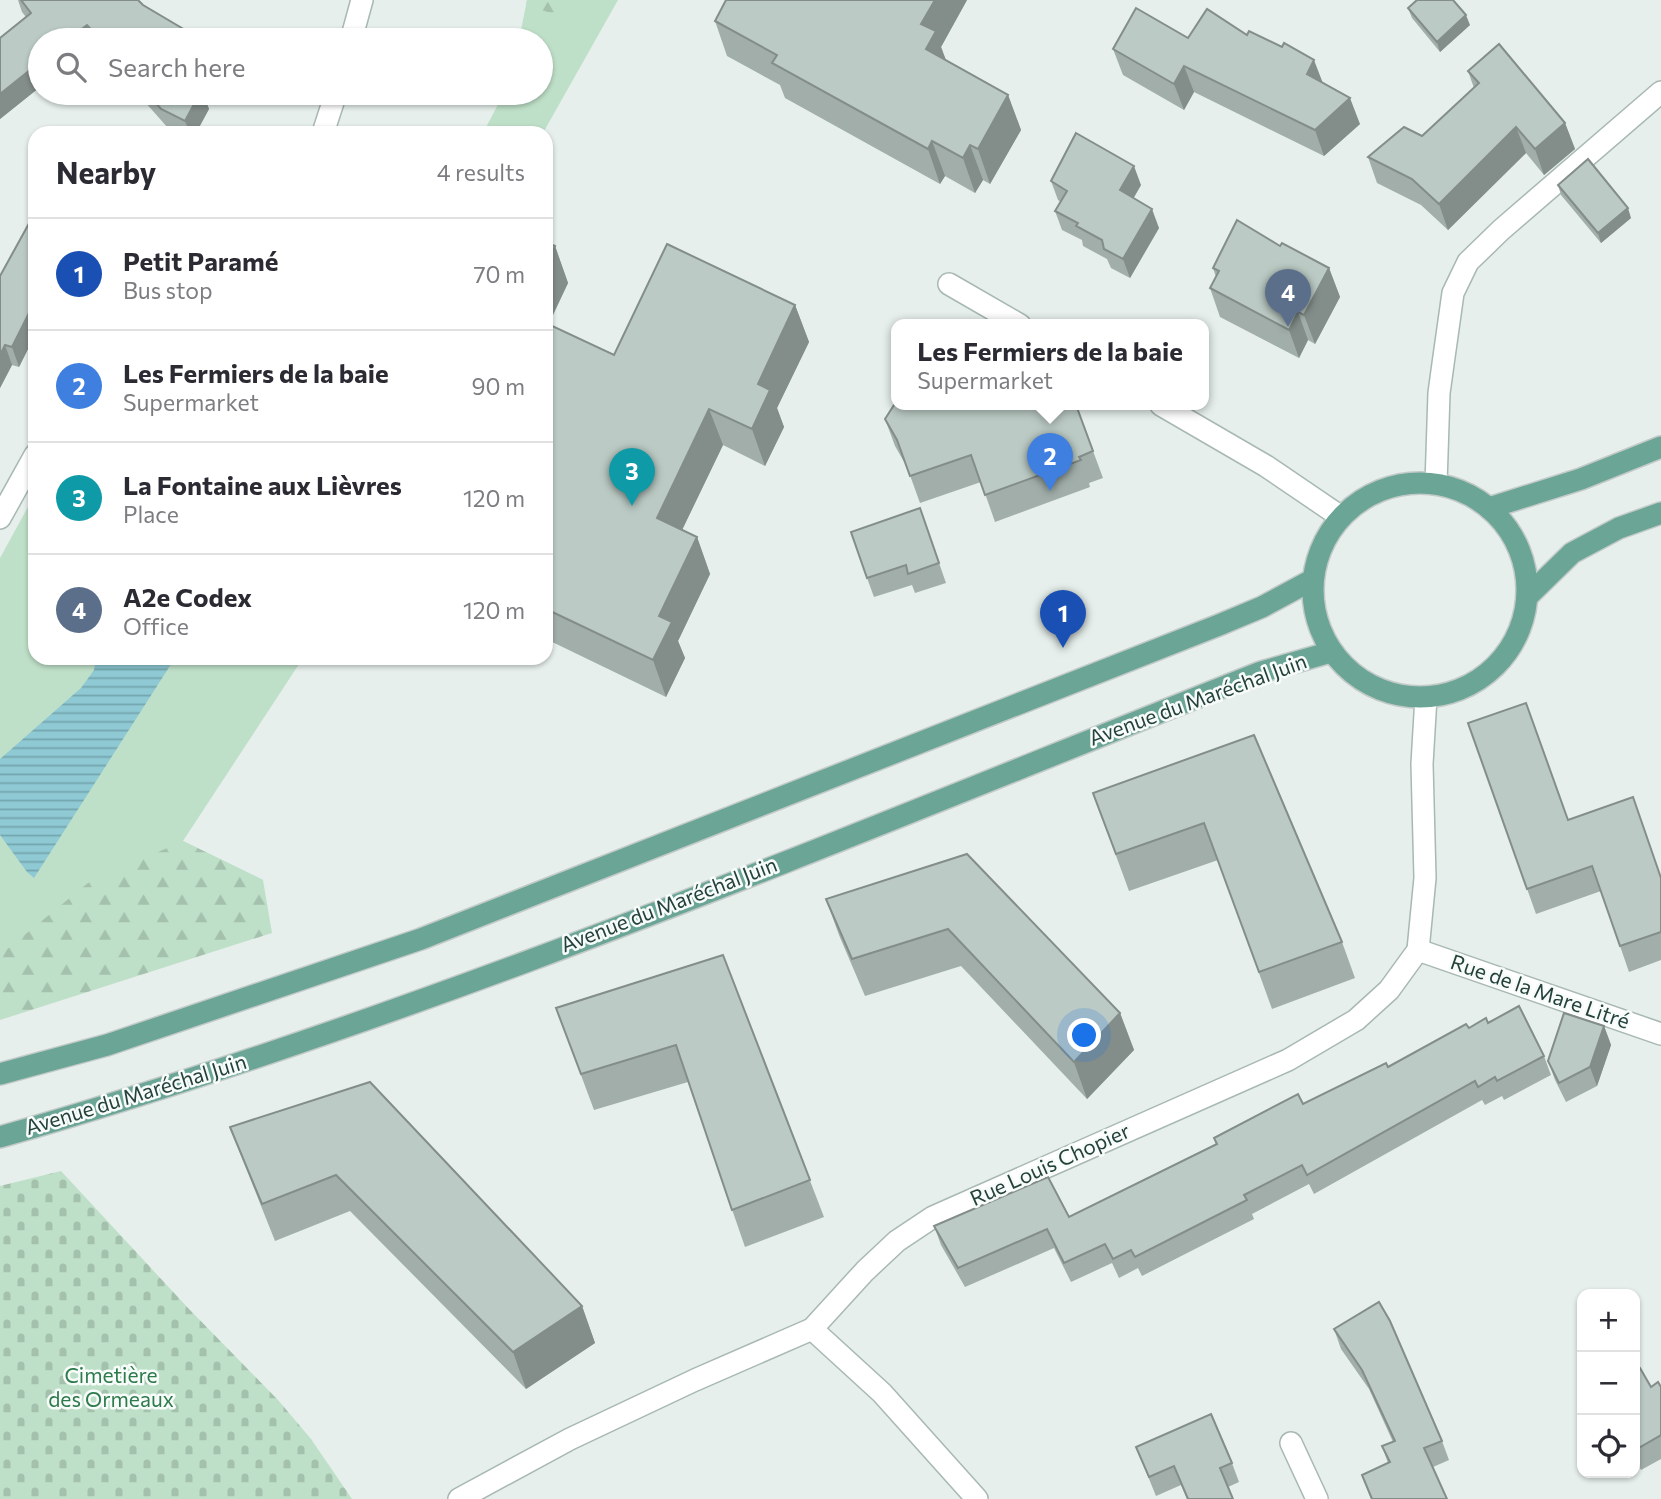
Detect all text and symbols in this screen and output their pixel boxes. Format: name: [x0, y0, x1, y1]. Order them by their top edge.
search box: [28, 28, 553, 105]
icon: search: [52, 48, 90, 86]
text: Search here: [108, 51, 246, 82]
text: Nearby: [56, 153, 156, 190]
text: 4 results: [437, 158, 525, 186]
text: Petit Paramé: [123, 245, 278, 276]
text: 1: [74, 260, 84, 288]
text: 70 m: [473, 260, 525, 288]
pin: 4: [1265, 269, 1311, 327]
text: Bus stop: [123, 276, 213, 304]
popup: [891, 319, 1209, 410]
text: Les Fermiers de la baie: [917, 335, 1183, 366]
text: Les Fermiers de la baie: [123, 357, 389, 388]
text: Supermarket: [917, 366, 1053, 394]
text: 2: [72, 372, 86, 400]
text: 90 m: [472, 372, 525, 400]
text: Supermarket: [123, 388, 259, 416]
pin: 2: [1027, 433, 1073, 491]
pin: 3: [609, 448, 655, 506]
text: La Fontaine aux Lièvres: [123, 469, 402, 500]
text: 3: [72, 484, 86, 512]
text: 120 m: [463, 484, 525, 512]
text: Place: [123, 500, 179, 528]
text: A2e Codex: [123, 581, 252, 612]
pin: 1: [1040, 590, 1086, 648]
text: 4: [72, 596, 86, 624]
text: 120 m: [463, 596, 525, 624]
text: Office: [123, 612, 189, 640]
street label: Avenue du Maréchal Juin: [1085, 648, 1310, 750]
street label: Avenue du Maréchal Juin: [557, 851, 780, 956]
street label: Rue de la Mare Litré: [1448, 948, 1633, 1033]
your location: [1067, 1018, 1101, 1052]
street label: Avenue du Maréchal Juin: [22, 1048, 249, 1139]
street label: Rue Louis Chopier: [966, 1117, 1133, 1210]
map controls: [1577, 1289, 1640, 1478]
button: +: [1577, 1289, 1640, 1352]
button: −: [1577, 1352, 1640, 1415]
park label: Cimetière des Ormeaux: [48, 1362, 174, 1411]
button: locate: [1577, 1415, 1640, 1478]

